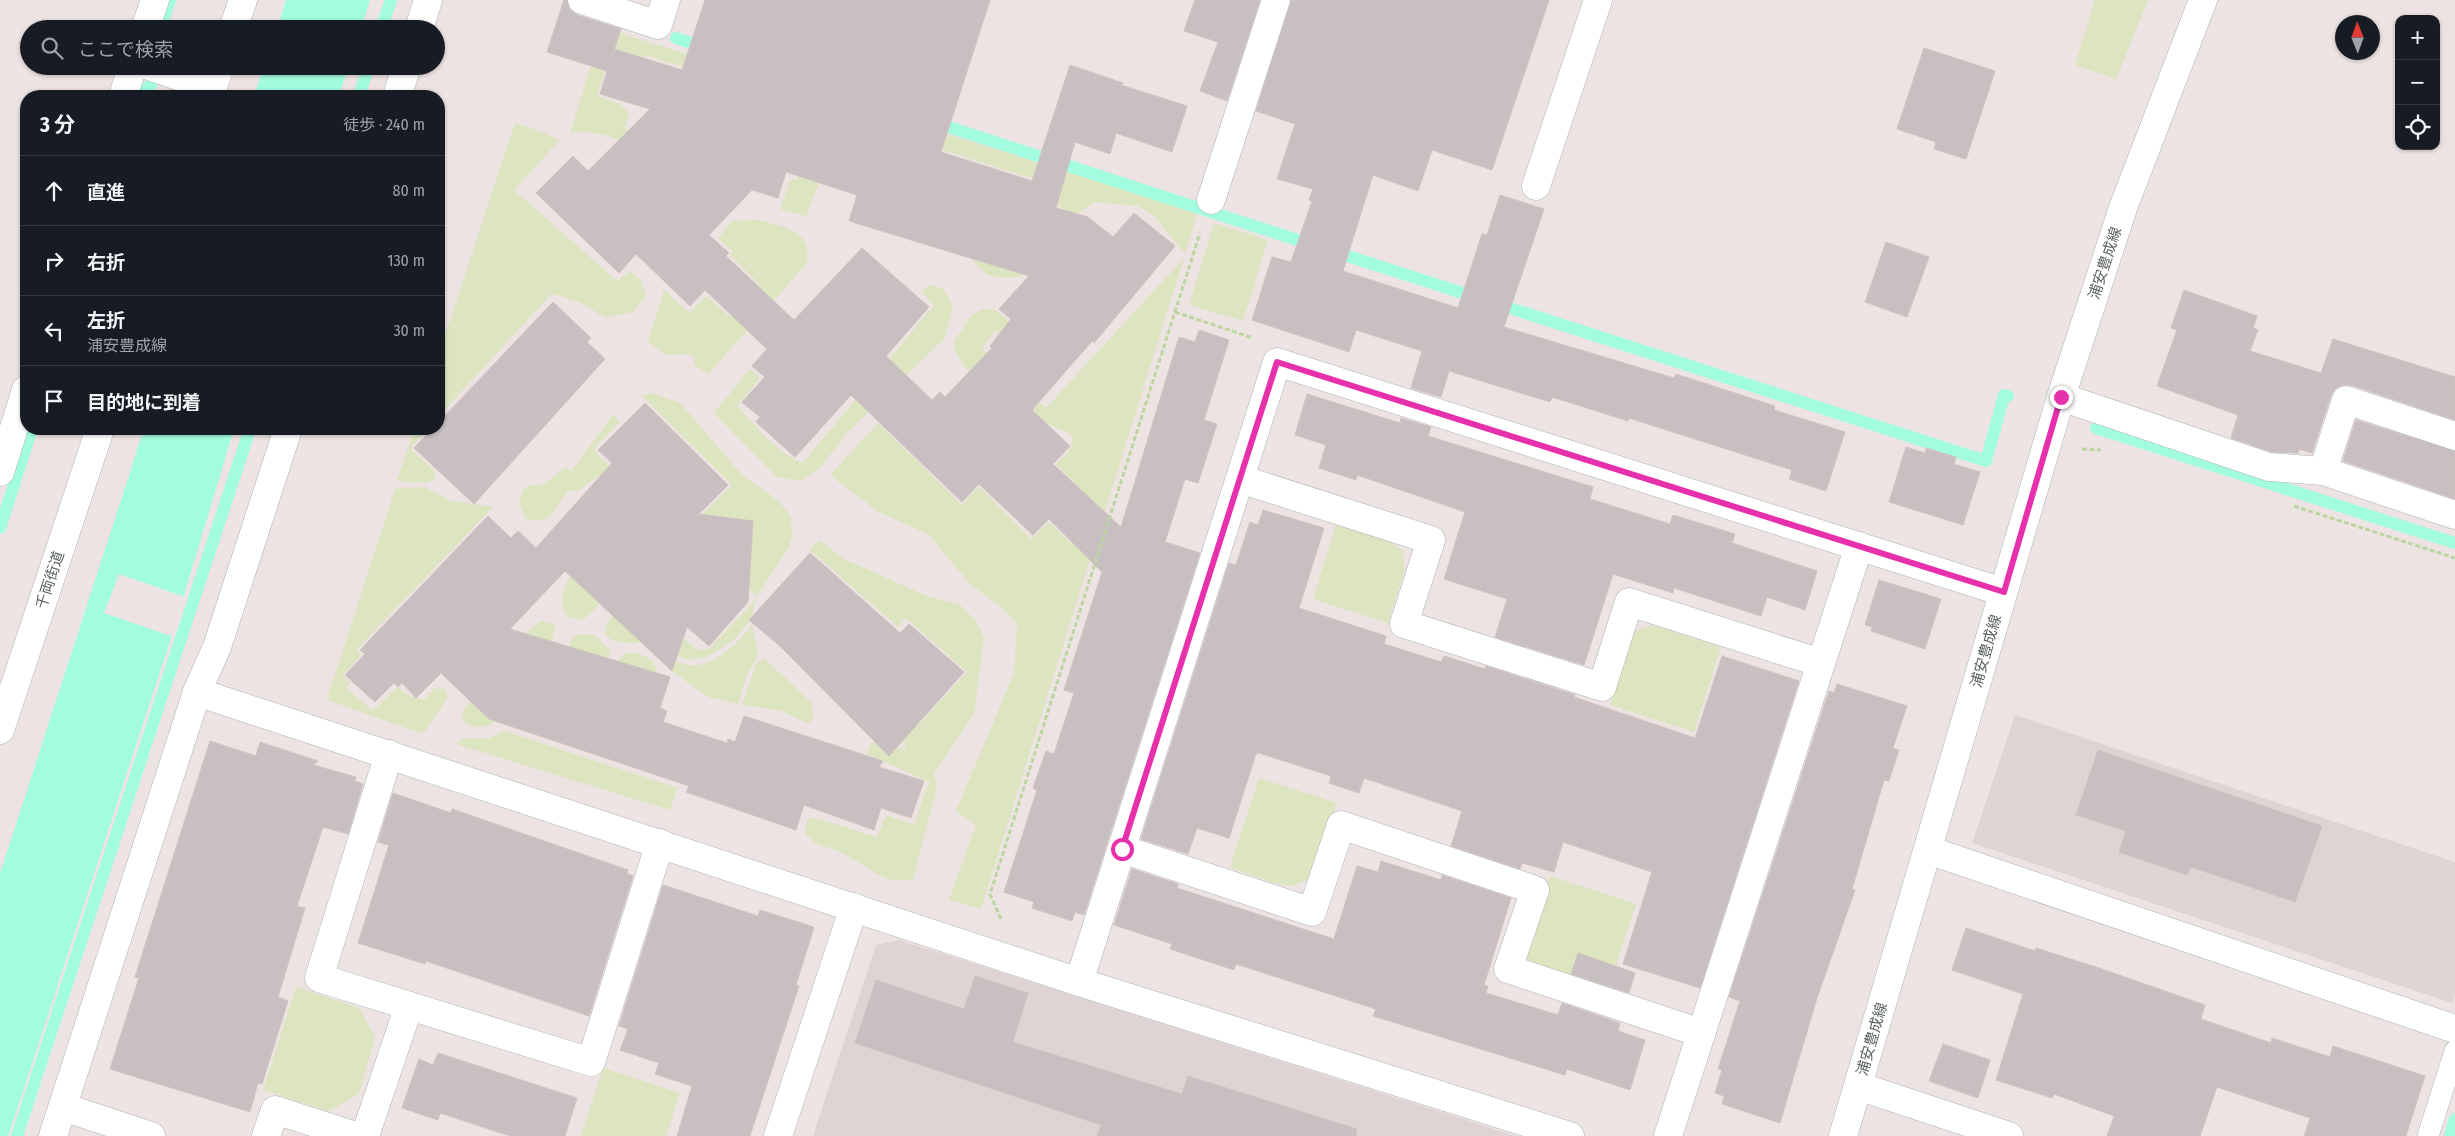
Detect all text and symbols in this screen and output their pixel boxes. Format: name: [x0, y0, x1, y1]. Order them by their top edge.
north arrow: [2335, 15, 2380, 60]
map controls: [2395, 15, 2440, 150]
button: +: [2395, 15, 2440, 60]
search box: [20, 20, 445, 75]
icon: search: [38, 34, 66, 62]
text: ここで検索: [78, 38, 173, 61]
button: −: [2395, 60, 2440, 105]
button: locate: [2395, 105, 2440, 150]
text: 3 分: [40, 112, 75, 138]
text: 徒歩 · 240 m: [343, 115, 425, 134]
icon: ahead: [40, 177, 68, 205]
text: 直進: [87, 181, 125, 204]
text: 80 m: [393, 181, 425, 200]
street label: 浦安豊成線: [2085, 225, 2125, 301]
icon: right: [40, 247, 68, 275]
text: 右折: [87, 251, 125, 274]
text: 130 m: [387, 251, 425, 270]
text: 左折: [87, 309, 125, 332]
icon: left: [40, 317, 68, 345]
text: 30 m: [393, 321, 425, 340]
text: 浦安豊成線: [87, 336, 167, 355]
route end: [2050, 386, 2073, 409]
icon: arrive: [40, 387, 68, 415]
text: 目的地に到着: [87, 391, 201, 414]
street label: 千両街道: [32, 549, 68, 611]
street label: 浦安豊成線: [1967, 612, 2005, 690]
route start: [1111, 838, 1134, 861]
street label: 浦安豊成線: [1853, 1000, 1891, 1078]

